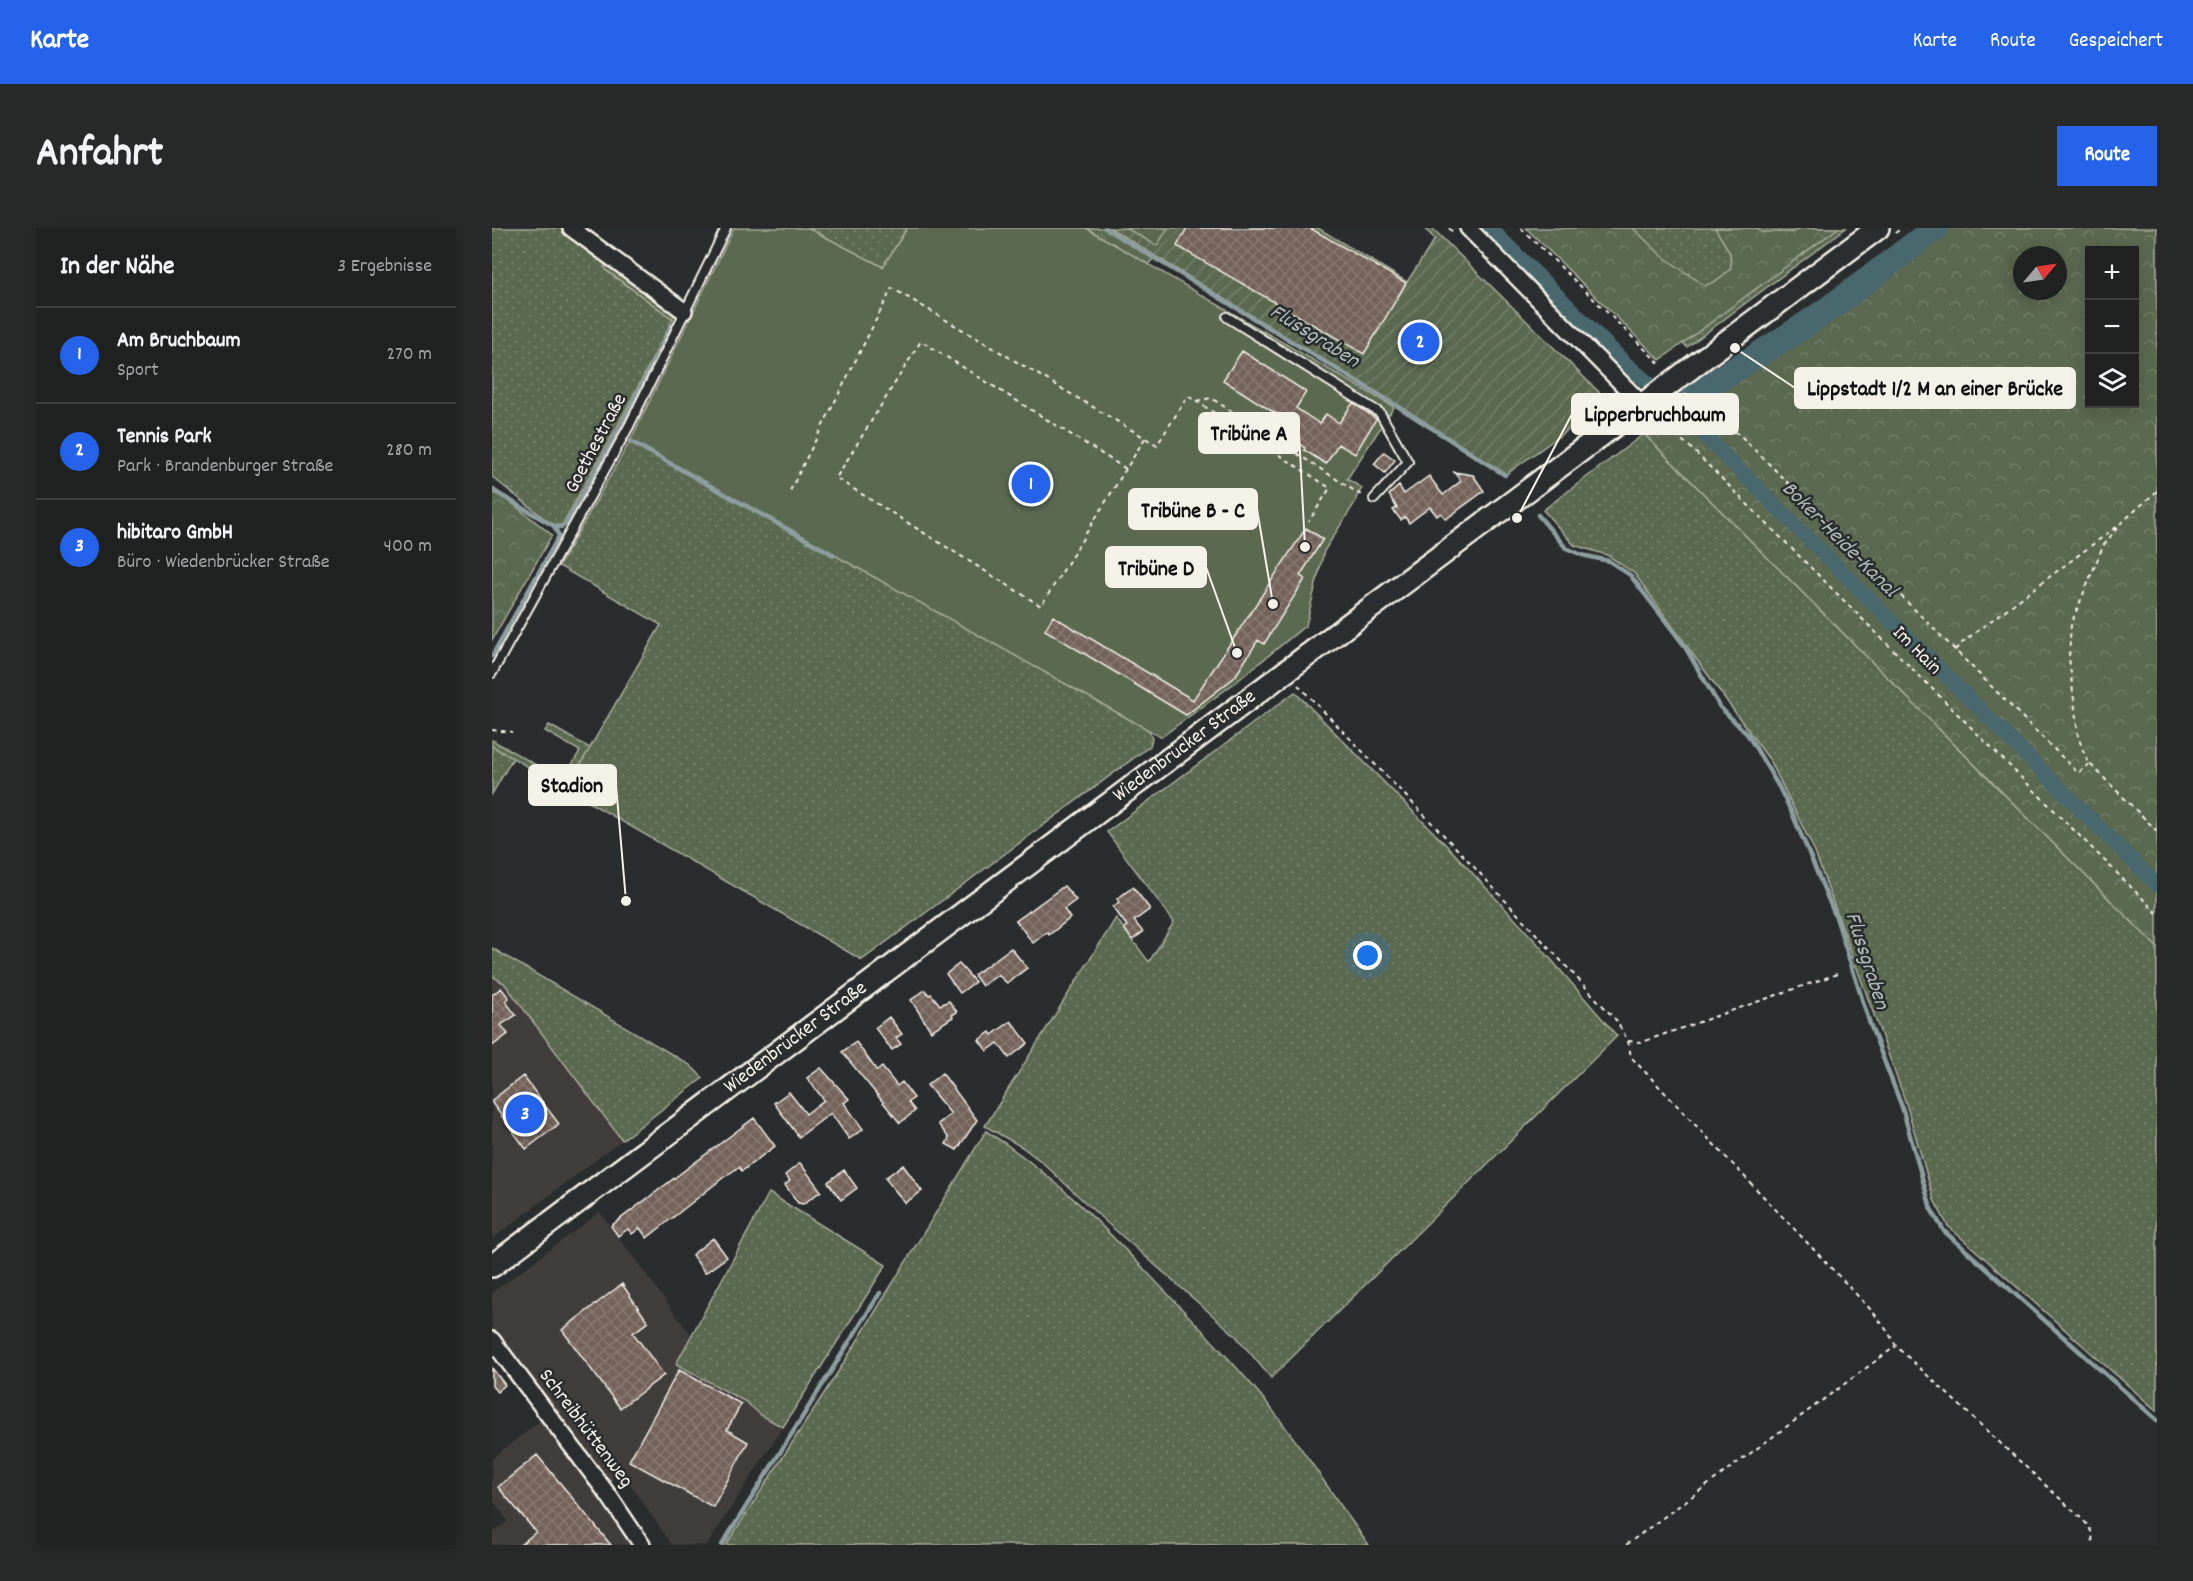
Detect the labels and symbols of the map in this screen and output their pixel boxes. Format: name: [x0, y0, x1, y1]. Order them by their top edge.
north arrow: [2013, 246, 2067, 300]
water label: Flussgraben: [1263, 297, 1366, 377]
pin: 2: [1400, 320, 1440, 364]
callout: Lippstadt 1/2 M an einer Brücke: [1795, 368, 2075, 408]
text: Lippstadt 1/2 M an einer Brücke: [1807, 375, 2063, 406]
street label: Goethestraße: [558, 389, 636, 499]
callout: Lipperbruchbaum: [1572, 394, 1738, 434]
text: Lipperbruchbaum: [1584, 401, 1726, 432]
callout: Tribüne A: [1199, 413, 1299, 453]
text: Tribüne A: [1211, 420, 1287, 451]
pin: 1: [1012, 462, 1050, 506]
water label: Boker-Heide-Kanal: [1774, 475, 1905, 606]
callout: Tribüne B - C: [1129, 489, 1257, 529]
text: Tribüne B - C: [1141, 497, 1245, 528]
callout: Tribüne D: [1106, 547, 1206, 587]
text: Tribüne D: [1118, 555, 1195, 586]
street label: Im Hain: [1884, 619, 1948, 683]
street label: Wiedenbrücker Straße: [1107, 683, 1263, 811]
callout: Stadion: [529, 765, 616, 805]
text: Stadion: [541, 772, 603, 803]
water label: Flussgraben: [1836, 908, 1897, 1014]
your location: [1353, 941, 1382, 970]
street label: Wiedenbrücker Straße: [718, 974, 874, 1102]
pin: 3: [506, 1092, 544, 1136]
street label: Schreibhüttenweg: [530, 1363, 640, 1495]

